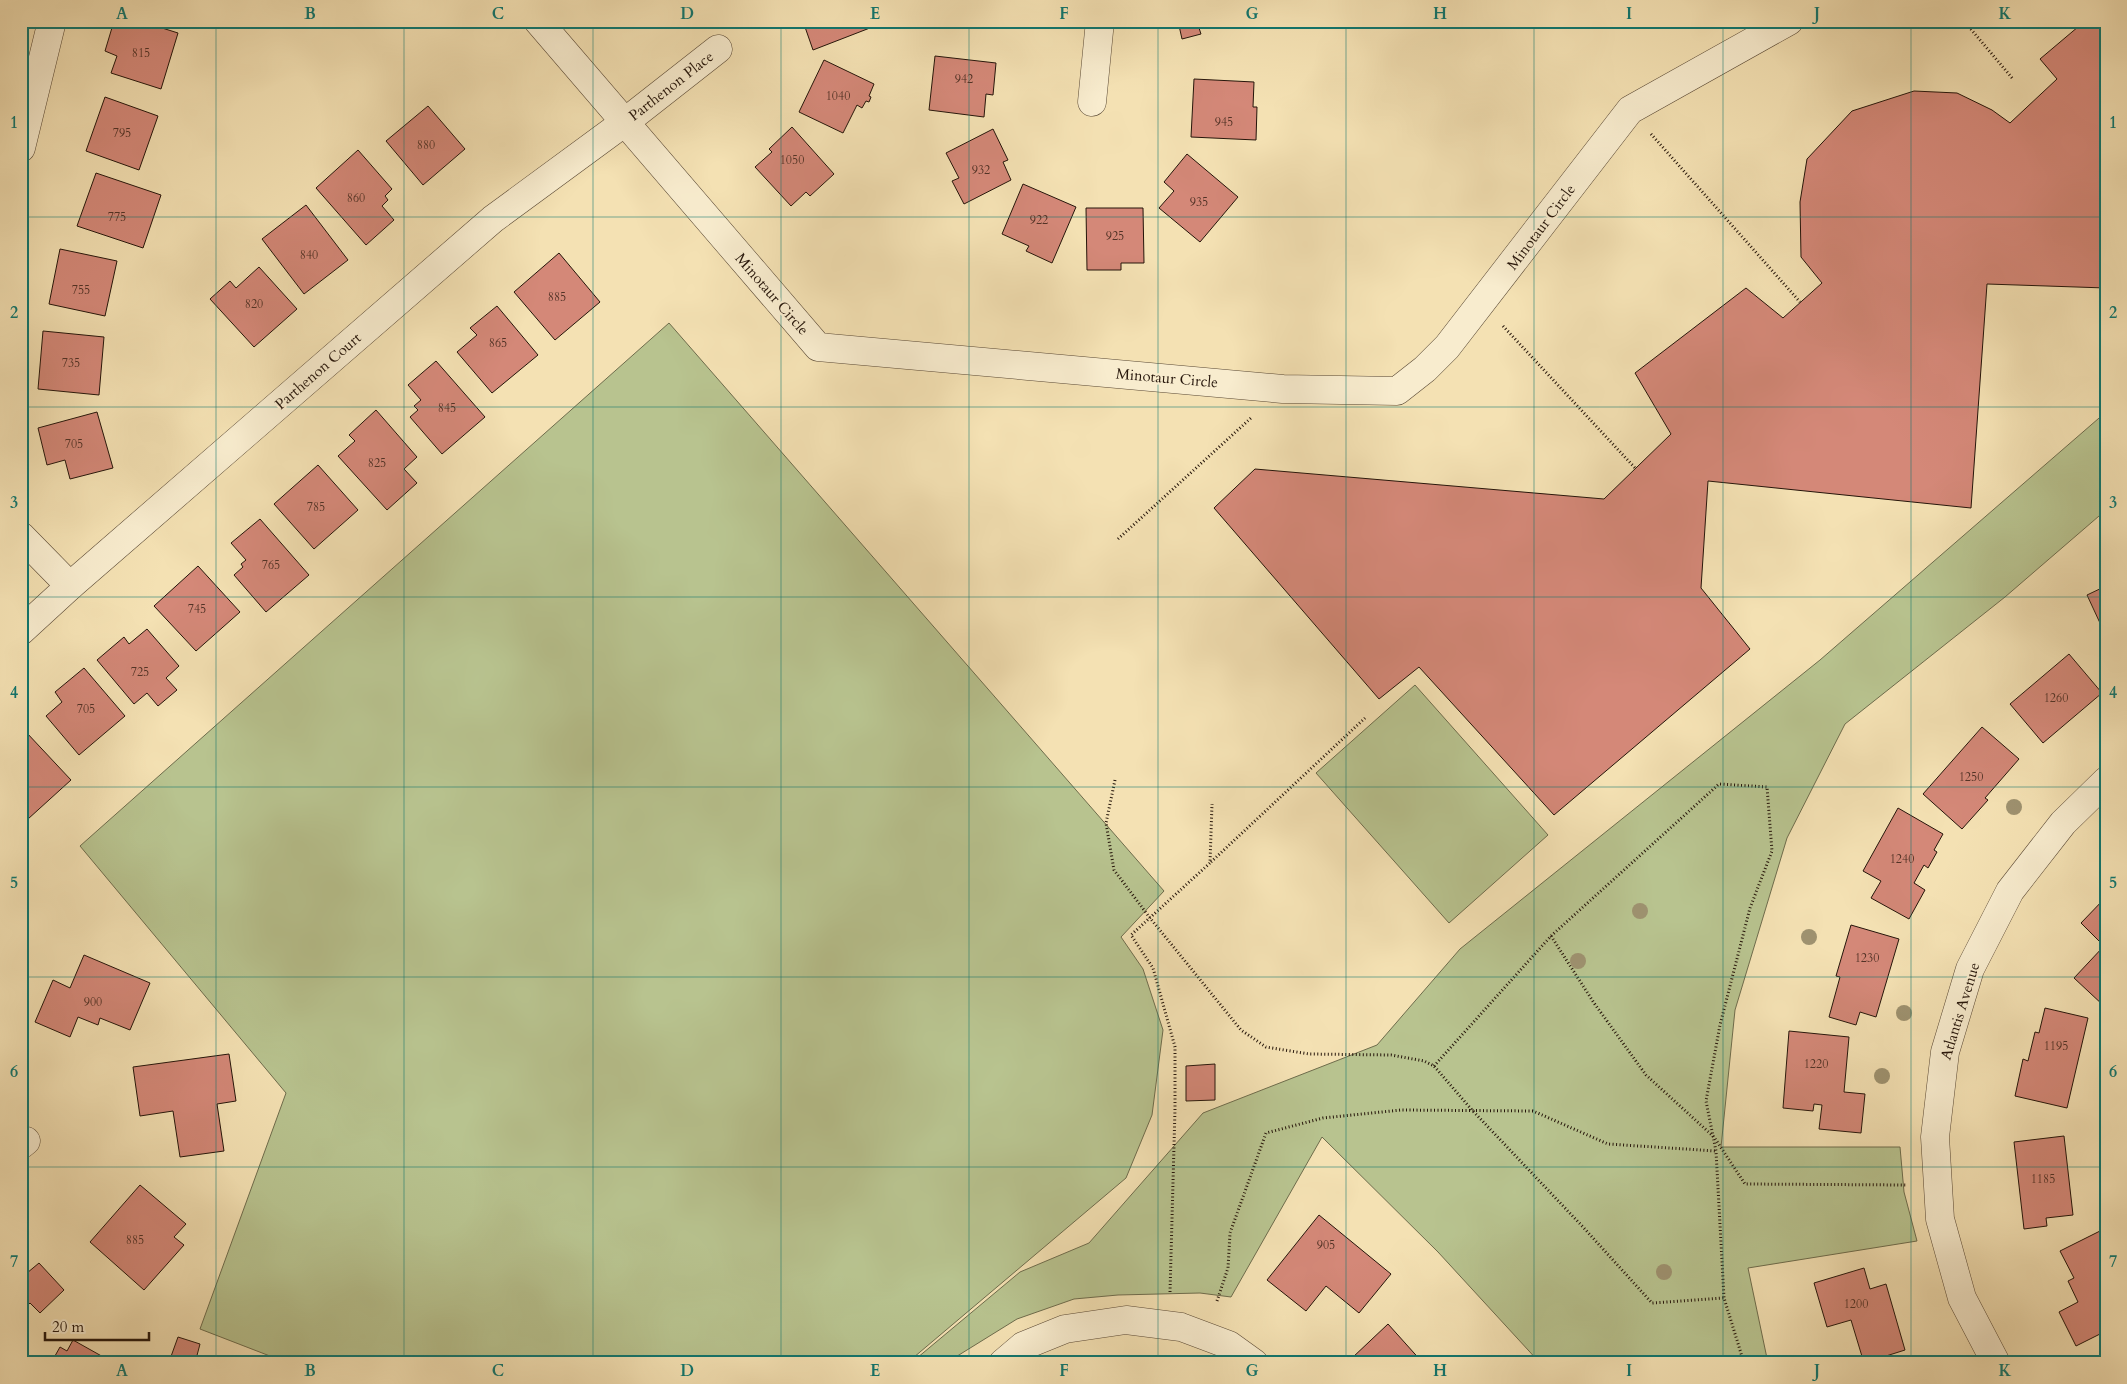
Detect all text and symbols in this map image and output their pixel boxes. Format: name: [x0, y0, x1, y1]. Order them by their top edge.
text: A: [116, 3, 128, 25]
text: B: [304, 3, 316, 25]
text: C: [492, 3, 504, 25]
text: D: [680, 3, 694, 25]
text: E: [870, 3, 880, 25]
text: F: [1059, 3, 1069, 25]
text: G: [1245, 3, 1259, 25]
text: H: [1433, 3, 1447, 25]
text: I: [1626, 3, 1632, 25]
text: J: [1812, 3, 1820, 25]
text: K: [1999, 3, 2012, 25]
house number: 815: [132, 45, 150, 61]
street label: Parthenon Place: [624, 46, 718, 125]
house number: 942: [955, 71, 973, 87]
house number: 1040: [826, 88, 850, 104]
text: 1: [10, 112, 18, 134]
text: 1: [2109, 112, 2117, 134]
house number: 945: [1215, 114, 1233, 130]
house number: 795: [113, 125, 131, 141]
house number: 880: [417, 137, 435, 153]
house number: 1050: [780, 152, 804, 168]
house number: 932: [972, 162, 990, 178]
street label: Minotaur Circle: [1502, 180, 1580, 274]
house number: 860: [347, 190, 365, 206]
house number: 935: [1190, 194, 1208, 210]
house number: 775: [108, 209, 126, 225]
house number: 922: [1030, 212, 1048, 228]
house number: 925: [1106, 228, 1124, 244]
house number: 840: [300, 247, 318, 263]
street label: Minotaur Circle: [731, 249, 813, 339]
house number: 755: [72, 282, 90, 298]
house number: 885: [548, 289, 566, 305]
house number: 820: [245, 296, 263, 312]
text: 2: [10, 302, 18, 324]
text: 2: [2109, 302, 2117, 324]
street label: Parthenon Court: [271, 328, 365, 414]
house number: 865: [489, 335, 507, 351]
house number: 735: [62, 355, 80, 371]
street label: Minotaur Circle: [1115, 364, 1219, 392]
house number: 845: [438, 400, 456, 416]
house number: 705: [65, 436, 83, 452]
house number: 825: [368, 455, 386, 471]
text: 3: [10, 492, 18, 514]
text: 3: [2109, 492, 2117, 514]
house number: 785: [307, 499, 325, 515]
house number: 765: [262, 557, 280, 573]
house number: 745: [188, 601, 206, 617]
house number: 725: [131, 664, 149, 680]
text: 4: [10, 682, 18, 704]
text: 4: [2109, 682, 2117, 704]
house number: 1260: [2044, 690, 2068, 706]
house number: 705: [77, 701, 95, 717]
house number: 1250: [1959, 769, 1983, 785]
house number: 1240: [1890, 851, 1914, 867]
text: 5: [10, 872, 18, 894]
text: 5: [2109, 872, 2117, 894]
house number: 1230: [1855, 950, 1879, 966]
street label: Atlantis Avenue: [1936, 960, 1984, 1062]
house number: 900: [84, 994, 102, 1010]
house number: 1195: [2044, 1038, 2068, 1054]
house number: 1220: [1804, 1056, 1828, 1072]
text: 6: [10, 1061, 18, 1083]
text: 6: [2109, 1061, 2117, 1083]
house number: 1185: [2031, 1171, 2055, 1187]
house number: 885: [126, 1232, 144, 1248]
house number: 905: [1317, 1237, 1335, 1253]
text: 7: [10, 1251, 18, 1273]
text: 7: [2109, 1251, 2117, 1273]
house number: 1200: [1844, 1296, 1868, 1312]
scale bar: [45, 1309, 149, 1341]
text: 20 m: [52, 1317, 84, 1337]
text: A: [116, 1360, 128, 1382]
text: B: [304, 1360, 316, 1382]
text: C: [492, 1360, 504, 1382]
text: D: [680, 1360, 694, 1382]
text: E: [870, 1360, 880, 1382]
text: F: [1059, 1360, 1069, 1382]
text: G: [1245, 1360, 1259, 1382]
text: H: [1433, 1360, 1447, 1382]
text: I: [1626, 1360, 1632, 1382]
text: J: [1812, 1360, 1820, 1382]
text: K: [1999, 1360, 2012, 1382]

